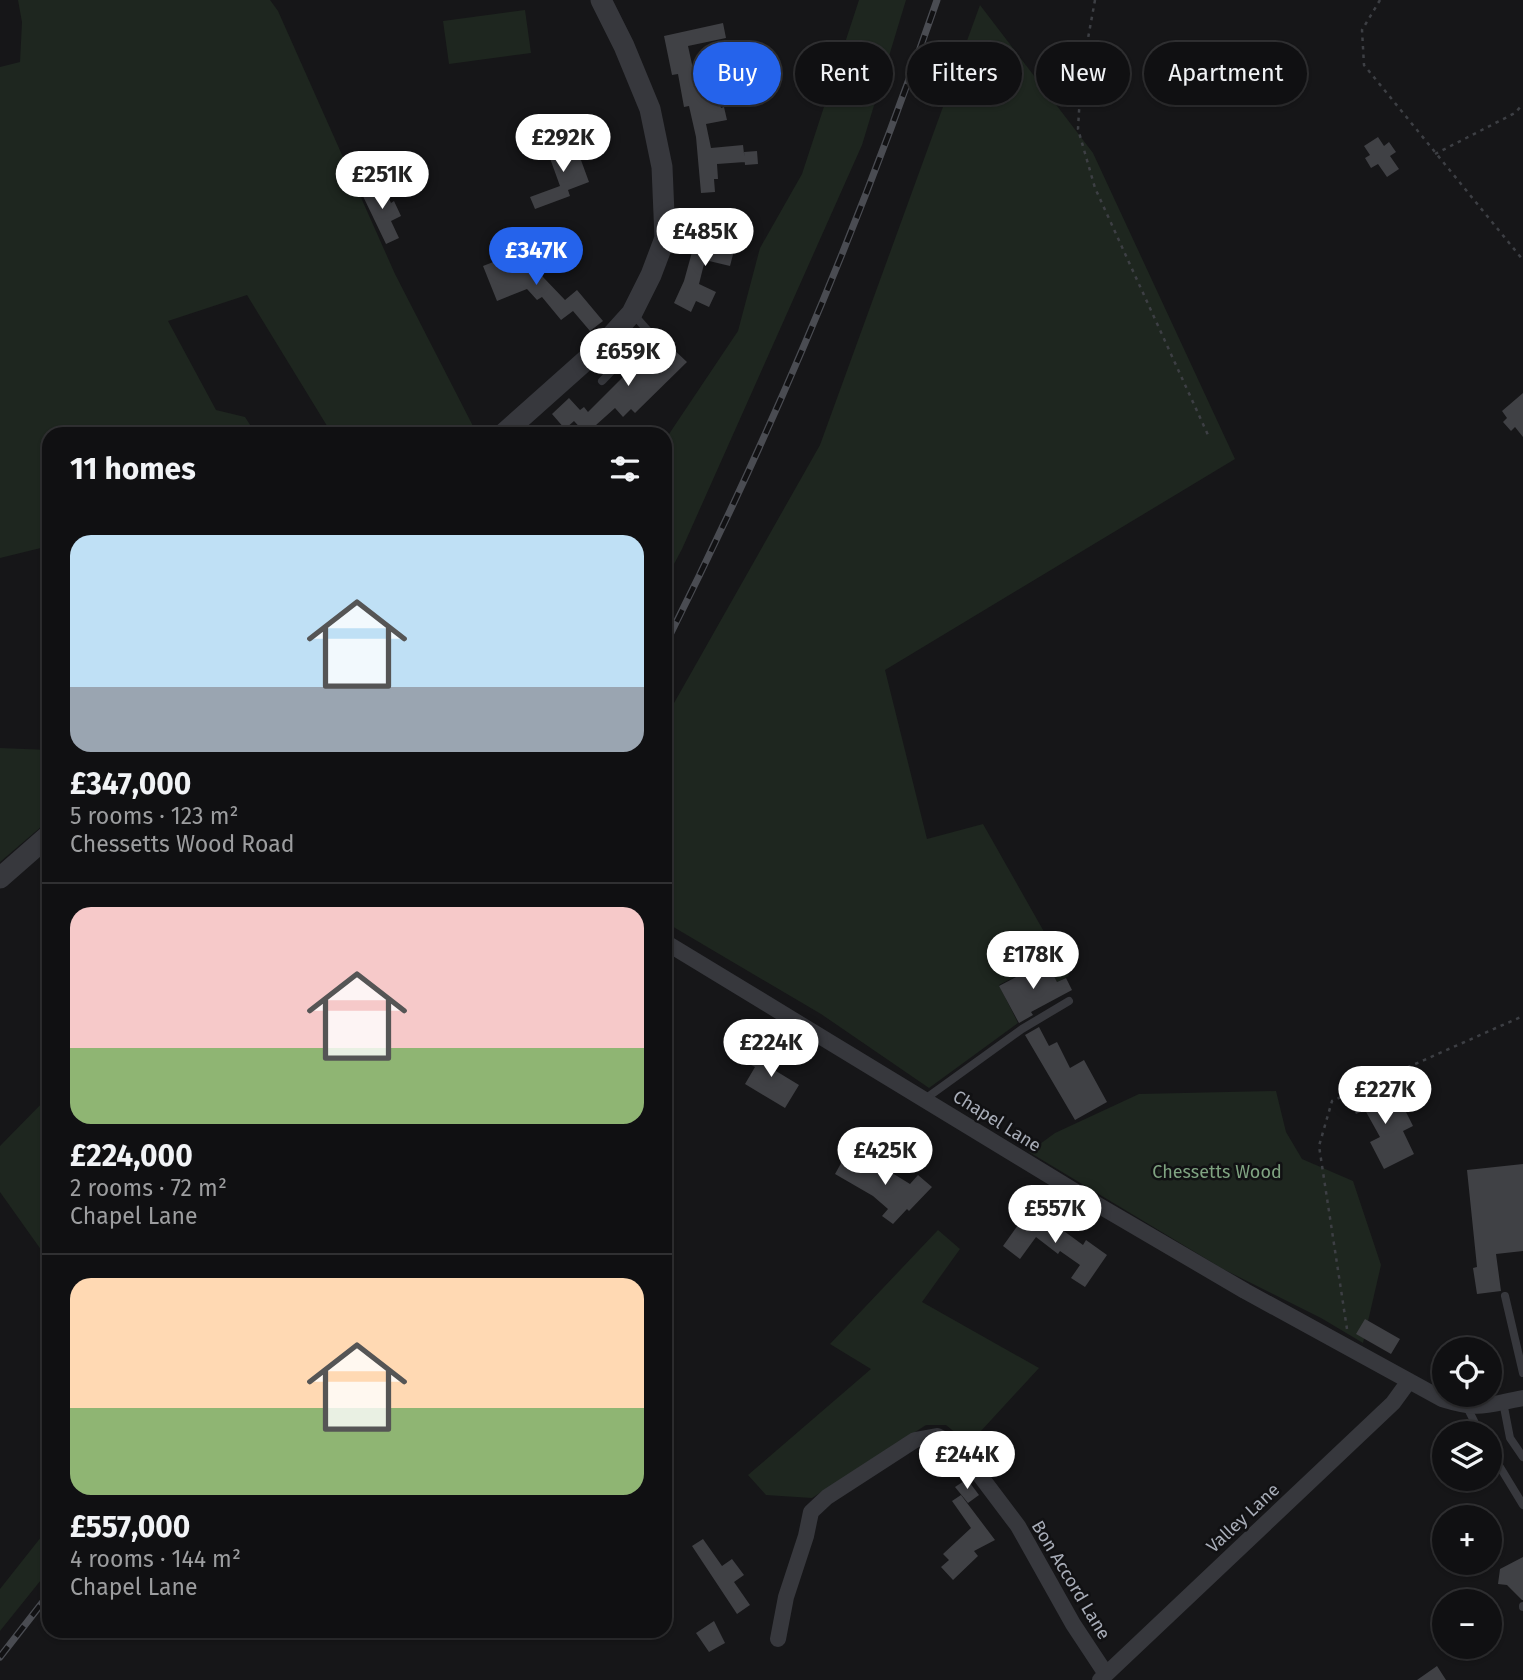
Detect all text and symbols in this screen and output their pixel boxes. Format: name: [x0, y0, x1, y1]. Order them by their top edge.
chip: Buy: [693, 42, 781, 105]
chip: Rent: [795, 42, 893, 105]
chip: Filters: [907, 42, 1022, 105]
chip: New: [1036, 42, 1130, 105]
chip: Apartment: [1144, 42, 1307, 105]
pin: £292K: [514, 114, 612, 174]
text: £292K: [532, 123, 594, 151]
pin: £251K: [333, 152, 431, 211]
text: £251K: [352, 160, 412, 188]
pin: £485K: [656, 208, 754, 268]
text: £485K: [673, 217, 737, 245]
pin: £347K: [487, 228, 585, 287]
text: £347K: [505, 236, 567, 264]
pin: £659K: [579, 328, 677, 388]
text: £659K: [596, 337, 660, 365]
icon: filters: [606, 450, 644, 488]
text: 11 homes: [70, 451, 196, 487]
icon: home: [294, 581, 420, 707]
text: £347,000: [70, 766, 191, 802]
text: 5 rooms · 123 m²: [70, 802, 238, 830]
text: Chessetts Wood Road: [70, 830, 294, 858]
pin: £178K: [984, 932, 1082, 991]
text: £178K: [1003, 940, 1063, 968]
icon: home: [294, 953, 420, 1079]
pin: £224K: [722, 1020, 820, 1079]
text: £224K: [739, 1028, 803, 1056]
pin: £227K: [1336, 1066, 1434, 1126]
text: £227K: [1354, 1075, 1416, 1103]
street label: Chapel Lane: [949, 1085, 1045, 1157]
pin: £425K: [836, 1128, 934, 1187]
text: £425K: [854, 1136, 916, 1164]
text: £224,000: [70, 1138, 193, 1174]
park label: Chessetts Wood: [1152, 1161, 1282, 1183]
text: 2 rooms · 72 m²: [70, 1174, 227, 1202]
pin: £557K: [1006, 1186, 1104, 1245]
text: £557K: [1024, 1194, 1086, 1222]
text: Chapel Lane: [70, 1202, 197, 1230]
icon: home: [294, 1324, 420, 1450]
map controls: [1432, 1337, 1502, 1659]
button: locate: [1432, 1337, 1502, 1407]
button: layers: [1432, 1421, 1502, 1491]
pin: £244K: [918, 1432, 1016, 1491]
text: £244K: [935, 1440, 999, 1468]
street label: Valley Lane: [1202, 1479, 1284, 1557]
button: +: [1432, 1505, 1502, 1575]
text: £557,000: [70, 1509, 190, 1545]
street label: Bon Accord Lane: [1027, 1516, 1115, 1644]
text: 4 rooms · 144 m²: [70, 1545, 241, 1573]
text: Chapel Lane: [70, 1573, 197, 1601]
button: −: [1432, 1589, 1502, 1659]

